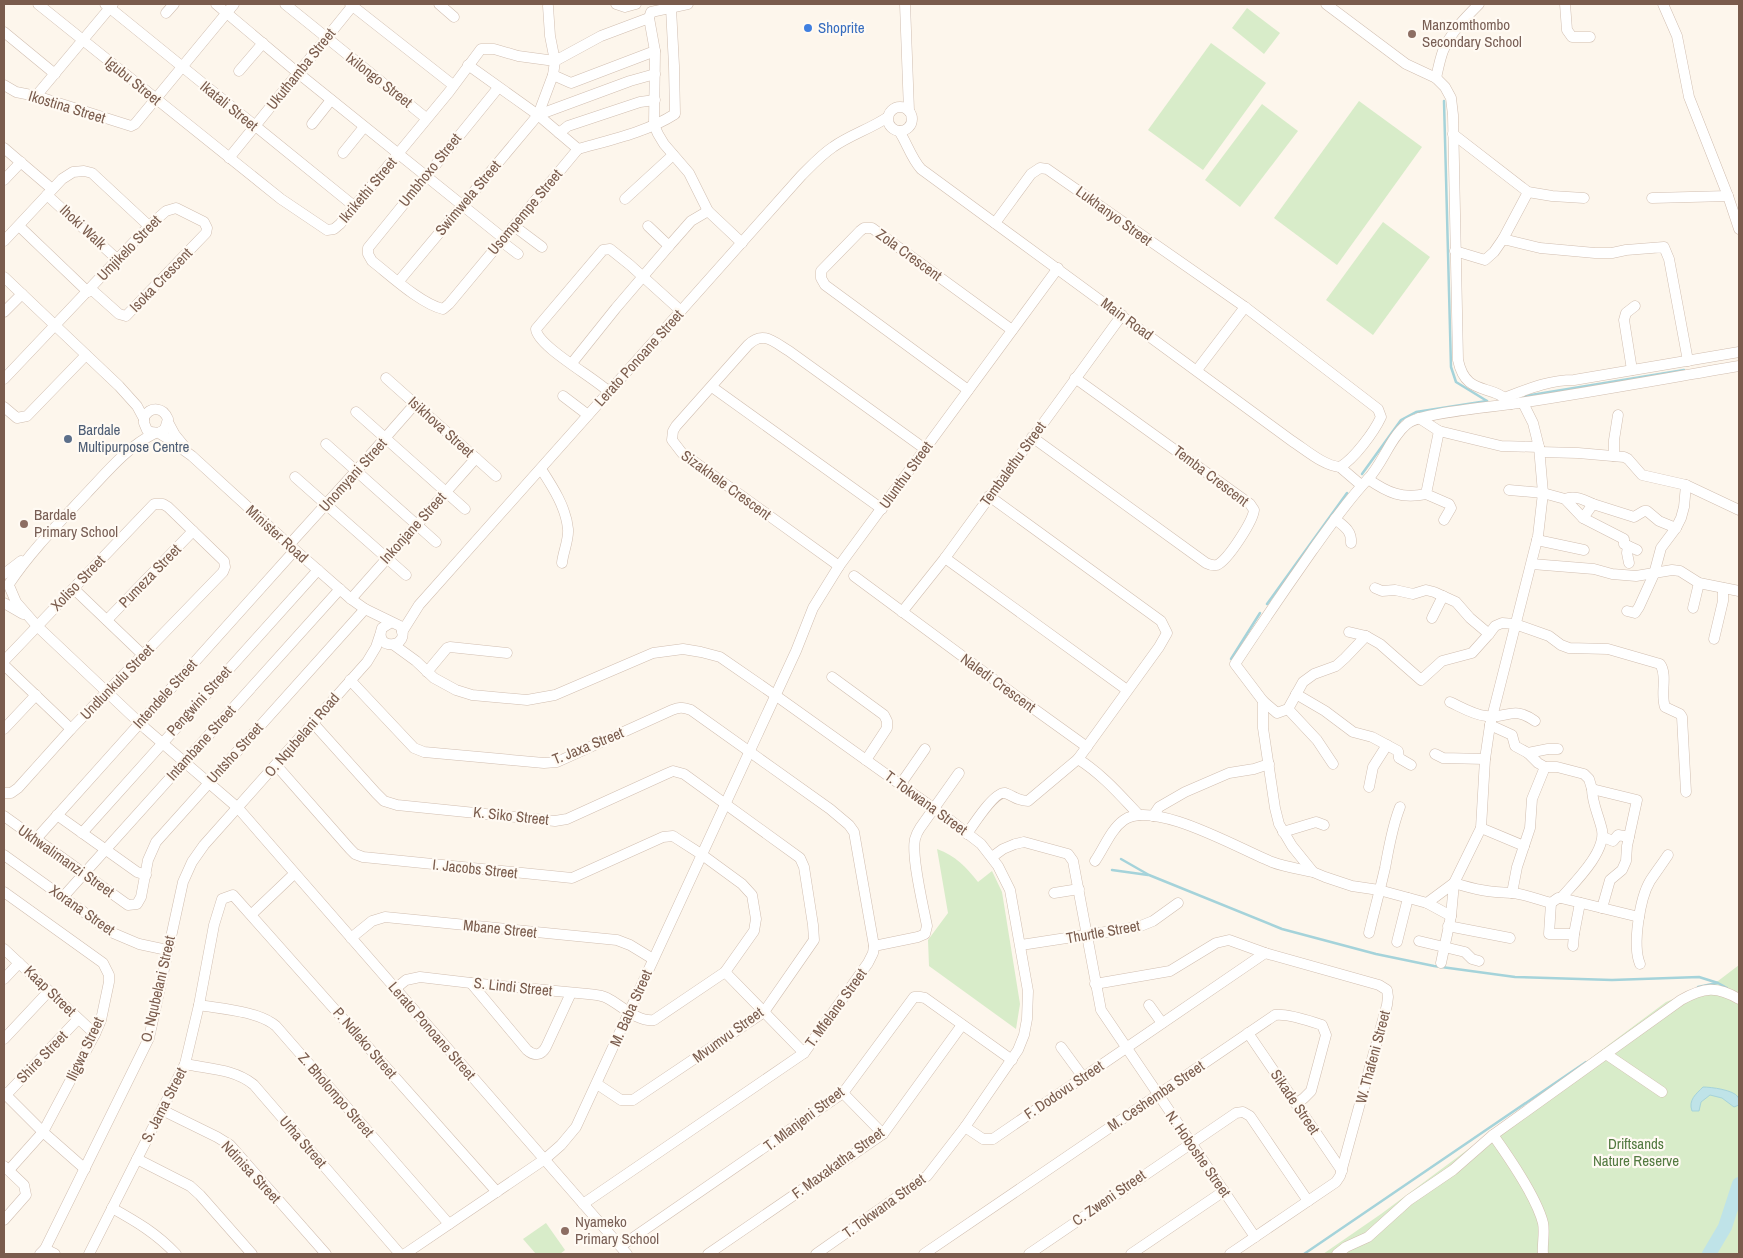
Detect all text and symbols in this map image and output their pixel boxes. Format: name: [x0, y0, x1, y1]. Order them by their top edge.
place label: Manzomthombo Secondary School: [1422, 14, 1522, 52]
place label: Shoprite: [818, 17, 865, 38]
marker: Shoprite: [802, 22, 814, 34]
street label: Ukuthamba Street: [261, 23, 340, 114]
marker: Manzomthombo Secondary School: [1406, 28, 1418, 40]
street label: Ixilongo Street: [342, 47, 417, 113]
street label: Igubu Street: [101, 51, 166, 110]
street label: Ikatali Street: [196, 76, 263, 136]
street label: Ikostina Street: [26, 85, 109, 128]
street label: Umbhoxo Street: [393, 128, 466, 211]
street label: Ikrikethi Street: [334, 152, 402, 227]
street label: Swimwela Street: [430, 155, 506, 240]
street label: Usompempe Street: [483, 164, 567, 259]
street label: Lukhanyo Street: [1072, 181, 1157, 251]
street label: Ihoki Walk: [55, 200, 112, 254]
street label: Umjikelo Street: [92, 210, 166, 285]
street label: Zola Crescent: [872, 224, 947, 286]
street label: Isoka Crescent: [125, 242, 197, 316]
street label: Main Road: [1097, 292, 1158, 345]
street label: Lerato Ponoane Street: [589, 304, 688, 411]
street label: Isikhova Street: [404, 391, 479, 462]
street label: Tembalethu Street: [975, 417, 1051, 510]
place label: Bardale Multipurpose Centre: [78, 419, 190, 457]
marker: Bardale Multipurpose Centre: [62, 433, 74, 445]
street label: Unomyani Street: [314, 433, 392, 516]
street label: Ulunthu Street: [874, 436, 938, 513]
street label: Temba Crescent: [1169, 440, 1254, 511]
street label: Sizakhele Crescent: [677, 445, 776, 525]
street label: Inkonjane Street: [375, 487, 451, 568]
street label: Minister Road: [242, 500, 313, 567]
place label: Bardale Primary School: [34, 504, 118, 542]
marker: Bardale Primary School: [18, 518, 30, 530]
street label: Pumeza Street: [114, 539, 186, 612]
street label: Xoliso Street: [46, 550, 110, 615]
street label: Undlunkulu Street: [75, 639, 159, 724]
street label: Naledi Crescent: [956, 648, 1041, 717]
street label: Intendele Street: [128, 654, 202, 733]
street label: Pengwini Street: [162, 661, 236, 740]
street label: O. Nqubelani Road: [259, 688, 344, 781]
street label: Intambane Street: [161, 700, 240, 785]
street label: Untsho Street: [202, 717, 268, 788]
street label: T. Jaxa Street: [549, 721, 627, 769]
street label: T. Tokwana Street: [881, 765, 972, 840]
street label: K. Siko Street: [472, 801, 550, 830]
street label: Ukhwalimanzi Street: [14, 819, 119, 902]
street label: I. Jacobs Street: [431, 854, 519, 883]
street label: Xorana Street: [45, 879, 120, 940]
street label: Mbane Street: [462, 914, 538, 943]
street label: Thurtle Street: [1064, 915, 1142, 948]
street label: O. Nqubelani Street: [135, 933, 180, 1044]
street label: Kaap Street: [20, 961, 81, 1021]
street label: T. Mfelane Street: [800, 963, 872, 1051]
street label: M. Baba Street: [604, 966, 657, 1050]
street label: S. Lindi Street: [473, 972, 554, 1001]
street label: Lerato Ponoane Street: [384, 977, 481, 1085]
street label: Mvumvu Street: [688, 1001, 768, 1067]
street label: P. Ndleko Street: [329, 1003, 403, 1083]
street label: W. Thafeni Street: [1350, 1007, 1395, 1106]
street label: Iligwa Street: [61, 1013, 109, 1084]
street label: Shire Street: [11, 1025, 72, 1088]
street label: Z. Bholompo Street: [294, 1048, 379, 1142]
street label: F. Dodovu Street: [1020, 1055, 1108, 1124]
street label: M. Ceshemba Street: [1103, 1055, 1209, 1136]
street label: S. Jama Street: [136, 1063, 192, 1146]
street label: Sikade Street: [1266, 1065, 1325, 1139]
street label: T. Mlanjeni Street: [759, 1081, 849, 1156]
street label: N. Hoboshe Street: [1161, 1106, 1236, 1202]
street label: Urha Street: [275, 1111, 332, 1173]
street label: F. Maxakatha Street: [787, 1122, 889, 1203]
park label: Driftsands Nature Reserve: [1593, 1133, 1679, 1171]
street label: Ndinisa Street: [217, 1136, 286, 1208]
street label: C. Zweni Street: [1068, 1164, 1150, 1231]
street label: T. Tokwana Street: [838, 1168, 930, 1243]
place label: Nyameko Primary School: [575, 1211, 659, 1249]
marker: Nyameko Primary School: [559, 1225, 571, 1237]

